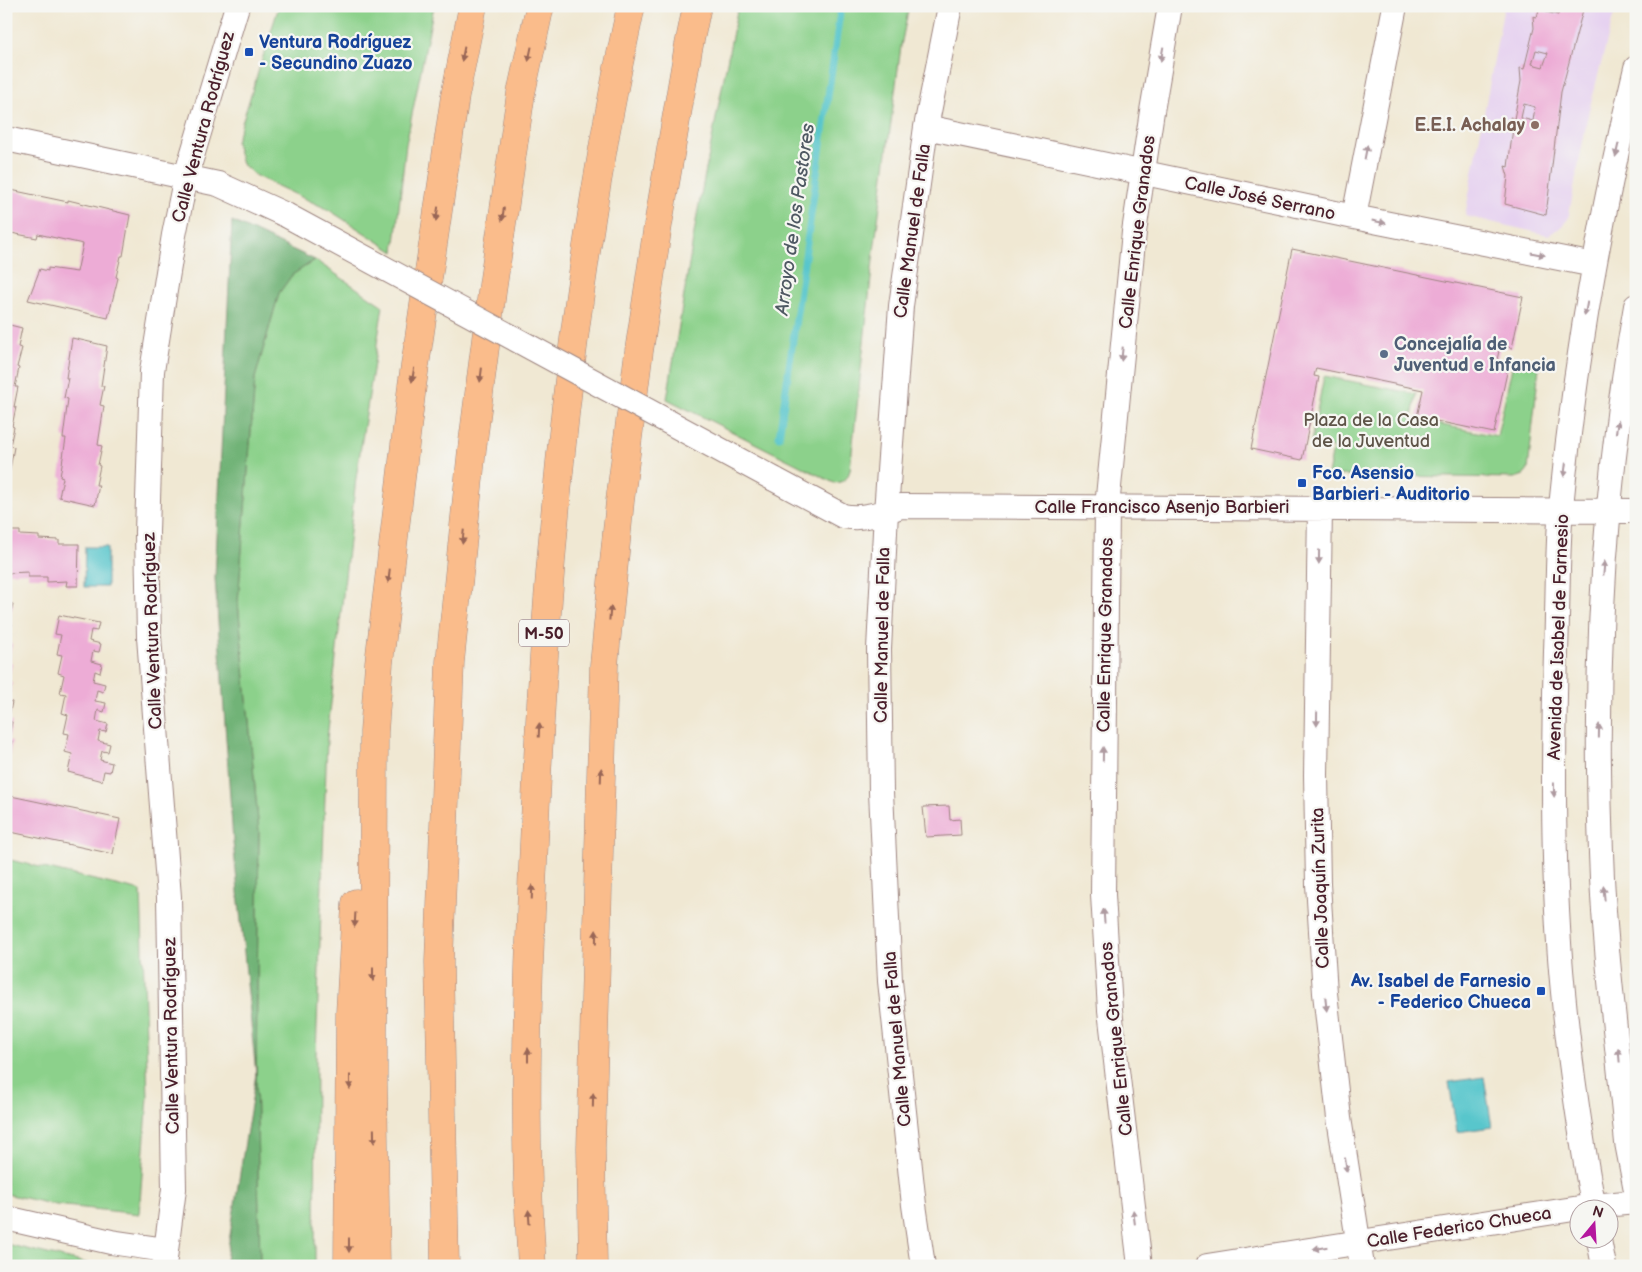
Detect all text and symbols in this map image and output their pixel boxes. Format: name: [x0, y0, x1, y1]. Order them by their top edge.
street label: Calle Ventura Rodríguez: [168, 29, 239, 225]
place label: Ventura Rodríguez - Secundino Zuazo: [259, 32, 413, 74]
marker: Ventura Rodríguez - Secundino Zuazo: [243, 46, 255, 58]
one-way arrow: [459, 46, 467, 62]
one-way arrow: [525, 46, 533, 62]
one-way arrow: [1157, 47, 1165, 63]
place label: E.E.I. Achalay: [1415, 115, 1526, 136]
marker: E.E.I. Achalay: [1529, 119, 1541, 131]
water label: Arroyo de los Pastores: [771, 121, 820, 317]
street label: Calle Enrique Granados: [1115, 134, 1160, 330]
street label: Calle Manuel de Falla: [890, 142, 935, 320]
one-way arrow: [1613, 142, 1621, 157]
one-way arrow: [1363, 144, 1371, 160]
street label: Calle José Serrano: [1183, 172, 1337, 225]
one-way arrow: [433, 207, 441, 223]
one-way arrow: [499, 207, 507, 223]
one-way arrow: [1371, 219, 1387, 227]
one-way arrow: [1531, 250, 1546, 258]
one-way arrow: [1582, 302, 1590, 318]
place label: Concejalía de Juventud e Infancia: [1394, 334, 1556, 376]
one-way arrow: [1118, 346, 1126, 362]
marker: Concejalía de Juventud e Infancia: [1378, 348, 1390, 360]
one-way arrow: [409, 367, 417, 383]
one-way arrow: [477, 368, 485, 384]
park label: Plaza de la Casa de la Juventud: [1303, 410, 1439, 452]
one-way arrow: [1613, 419, 1621, 435]
place label: Fco. Asensio Barbieri - Auditorio: [1312, 463, 1470, 505]
one-way arrow: [1561, 463, 1569, 479]
marker: Fco. Asensio Barbieri - Auditorio: [1296, 477, 1308, 489]
street label: Calle Francisco Asenjo Barbieri: [1034, 497, 1290, 518]
street label: Avenida de Isabel de Farnesio: [1544, 513, 1573, 761]
one-way arrow: [458, 529, 466, 545]
street label: Calle Ventura Rodríguez: [139, 532, 166, 730]
street label: Calle Enrique Granados: [1093, 537, 1118, 733]
street label: Calle Manuel de Falla: [870, 547, 895, 723]
one-way arrow: [1315, 549, 1323, 565]
one-way arrow: [1600, 560, 1608, 576]
one-way arrow: [385, 568, 393, 584]
one-way arrow: [606, 604, 614, 620]
road number: M-50: [519, 620, 569, 646]
one-way arrow: [1313, 712, 1321, 728]
one-way arrow: [535, 722, 543, 738]
one-way arrow: [1595, 722, 1603, 738]
one-way arrow: [1099, 746, 1107, 762]
one-way arrow: [597, 767, 605, 783]
one-way arrow: [1551, 782, 1559, 798]
street label: Calle Joaquín Zurita: [1307, 807, 1334, 969]
one-way arrow: [528, 884, 536, 900]
one-way arrow: [1600, 885, 1608, 901]
one-way arrow: [1100, 908, 1108, 924]
one-way arrow: [351, 912, 359, 928]
one-way arrow: [592, 929, 600, 945]
street label: Calle Ventura Rodríguez: [159, 937, 184, 1135]
street label: Calle Enrique Granados: [1096, 941, 1137, 1137]
street label: Calle Manuel de Falla: [879, 950, 916, 1128]
one-way arrow: [369, 966, 377, 982]
place label: Av. Isabel de Farnesio - Federico Chueca: [1350, 971, 1531, 1013]
marker: Av. Isabel de Farnesio - Federico Chueca: [1535, 985, 1547, 997]
one-way arrow: [1322, 996, 1330, 1012]
one-way arrow: [524, 1046, 532, 1062]
one-way arrow: [1615, 1047, 1623, 1063]
one-way arrow: [346, 1074, 354, 1090]
one-way arrow: [589, 1091, 597, 1107]
one-way arrow: [370, 1128, 378, 1144]
one-way arrow: [1342, 1158, 1350, 1174]
north arrow: [1570, 1200, 1620, 1250]
text: N: [1590, 1202, 1605, 1222]
street label: Calle Federico Chueca: [1365, 1203, 1553, 1252]
one-way arrow: [524, 1209, 532, 1225]
one-way arrow: [1130, 1209, 1138, 1225]
one-way arrow: [345, 1237, 353, 1253]
one-way arrow: [1312, 1245, 1328, 1253]

